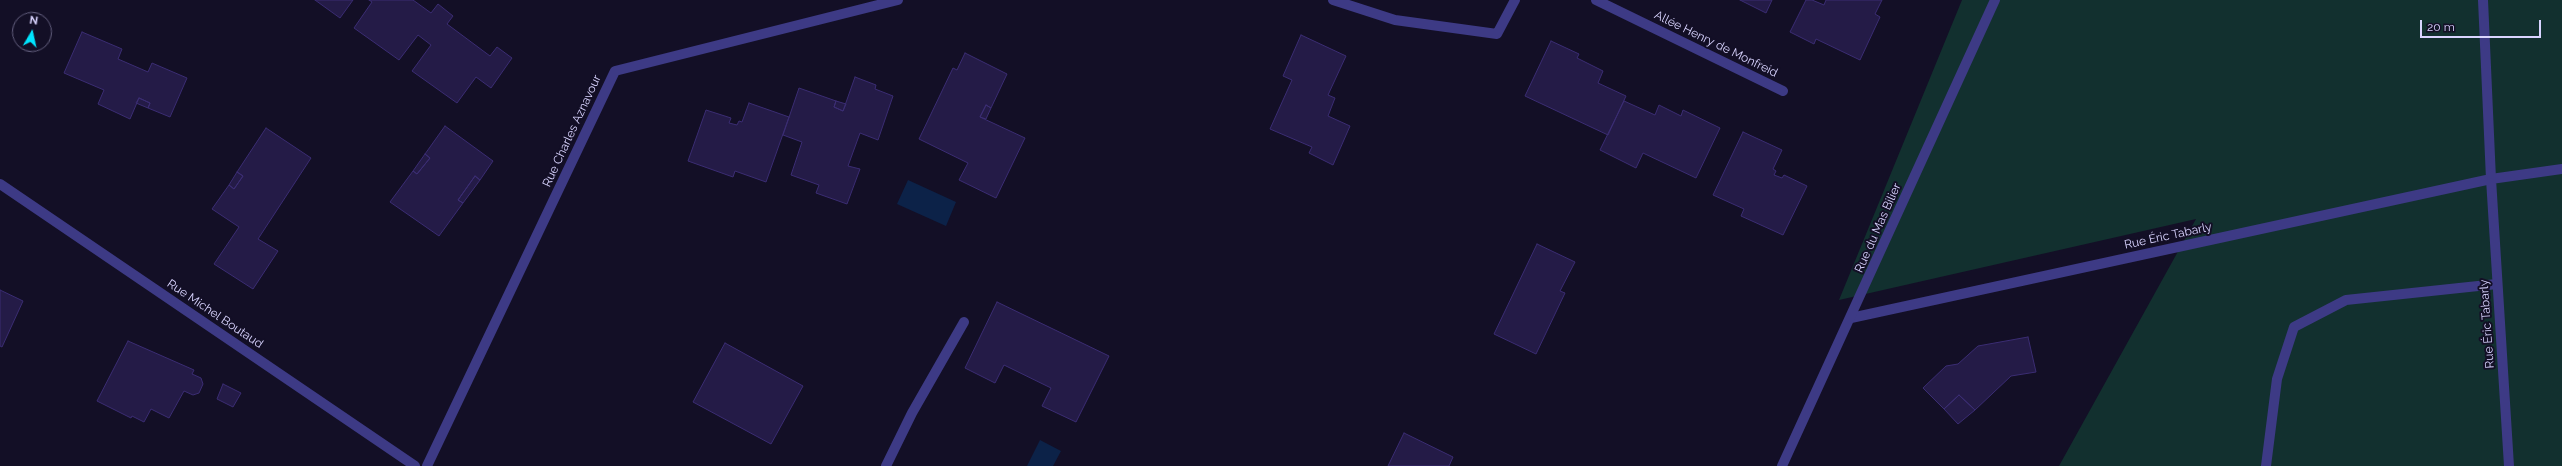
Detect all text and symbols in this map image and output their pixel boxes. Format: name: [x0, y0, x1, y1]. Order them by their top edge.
street label: Allée Henry de Monfreid: [1652, 8, 1780, 80]
north arrow: [12, 12, 52, 52]
scale bar: [2422, 12, 2543, 38]
text: N: [29, 14, 39, 28]
text: 20 m: [2427, 20, 2455, 34]
street label: Rue Charles Aznavour: [540, 73, 604, 189]
street label: Rue du Mas Bilier: [1852, 181, 1904, 275]
street label: Rue Éric Tabarly: [2123, 220, 2213, 252]
street label: Rue Michel Boutaud: [164, 277, 266, 351]
street label: Rue Éric Tabarly: [2477, 279, 2497, 369]

